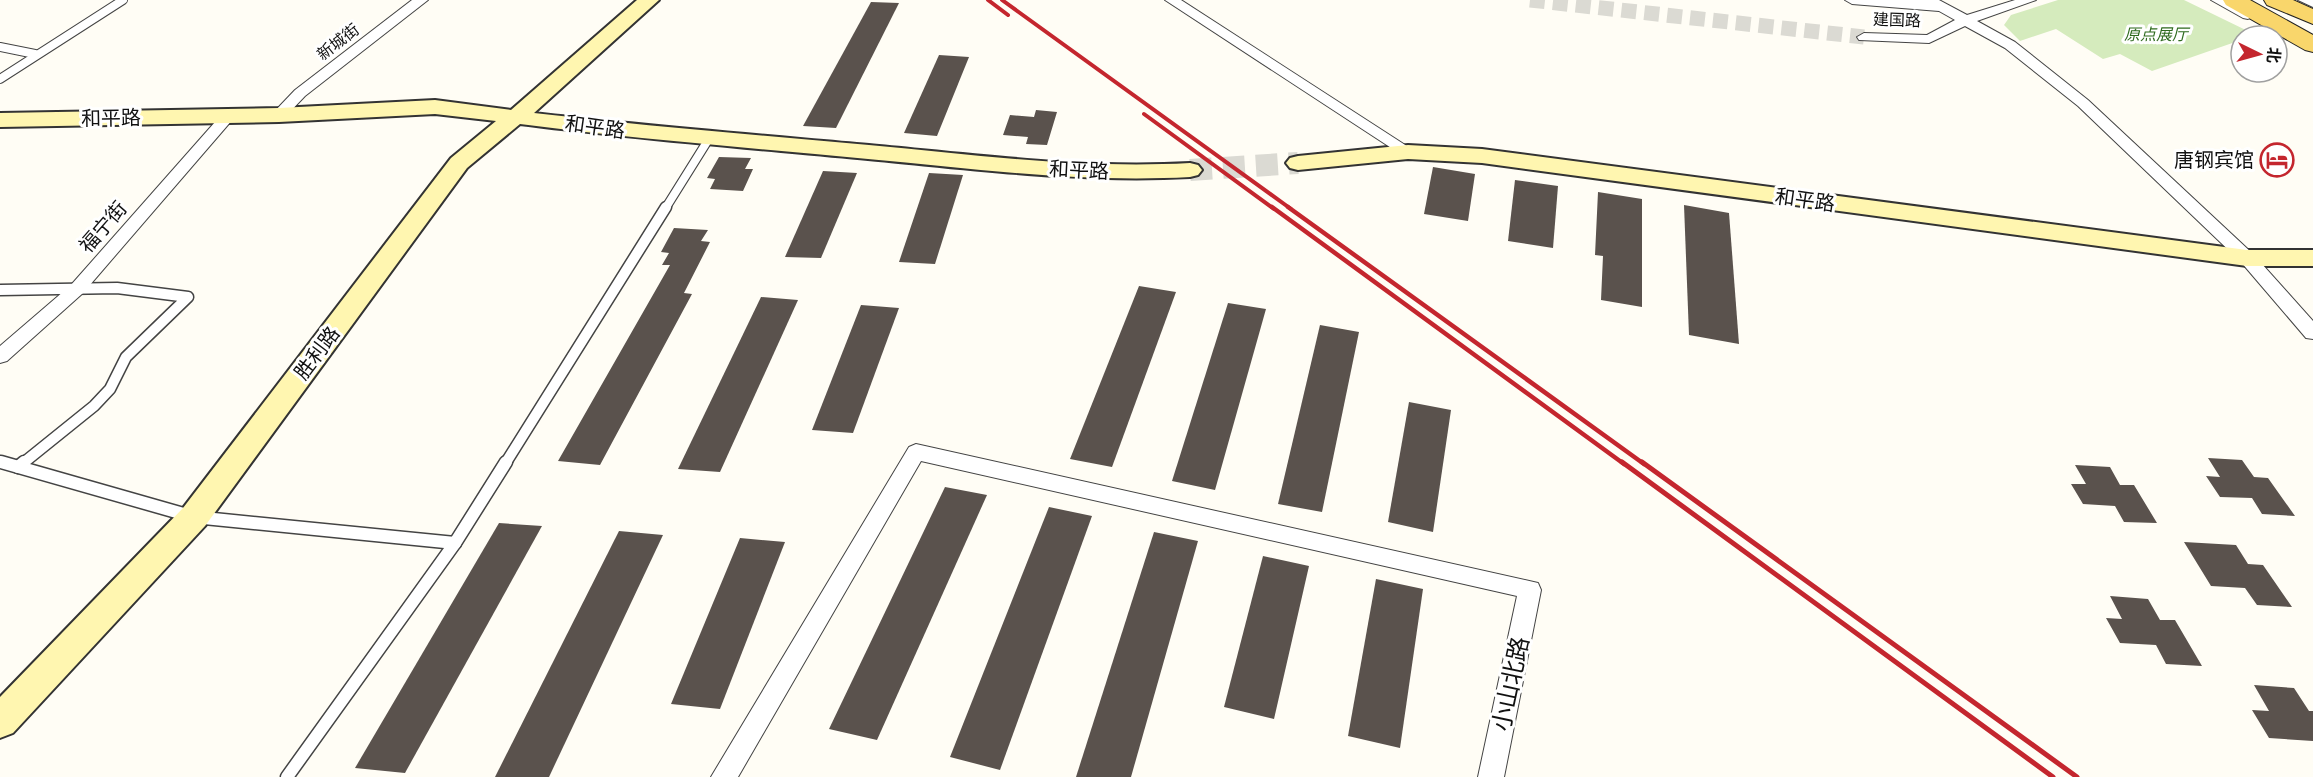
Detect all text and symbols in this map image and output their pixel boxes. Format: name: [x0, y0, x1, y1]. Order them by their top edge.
street label: 建国路: [1873, 11, 1921, 29]
street label: 新城街: [314, 21, 362, 63]
north arrow: [2229, 24, 2289, 84]
park label: 原点展厅: [2124, 26, 2191, 43]
text: 北: [2264, 47, 2283, 64]
street label: 和平路: [81, 106, 141, 130]
street label: 和平路: [564, 112, 626, 142]
hotel icon: 唐钢宾馆: [2259, 142, 2295, 178]
place label: 唐钢宾馆: [2174, 149, 2254, 171]
street label: 和平路: [1048, 157, 1110, 183]
street label: 和平路: [1774, 185, 1836, 215]
street label: 福宁街: [75, 197, 131, 257]
street label: 胜利路: [290, 322, 344, 384]
street label: 小山北路: [1488, 634, 1534, 734]

